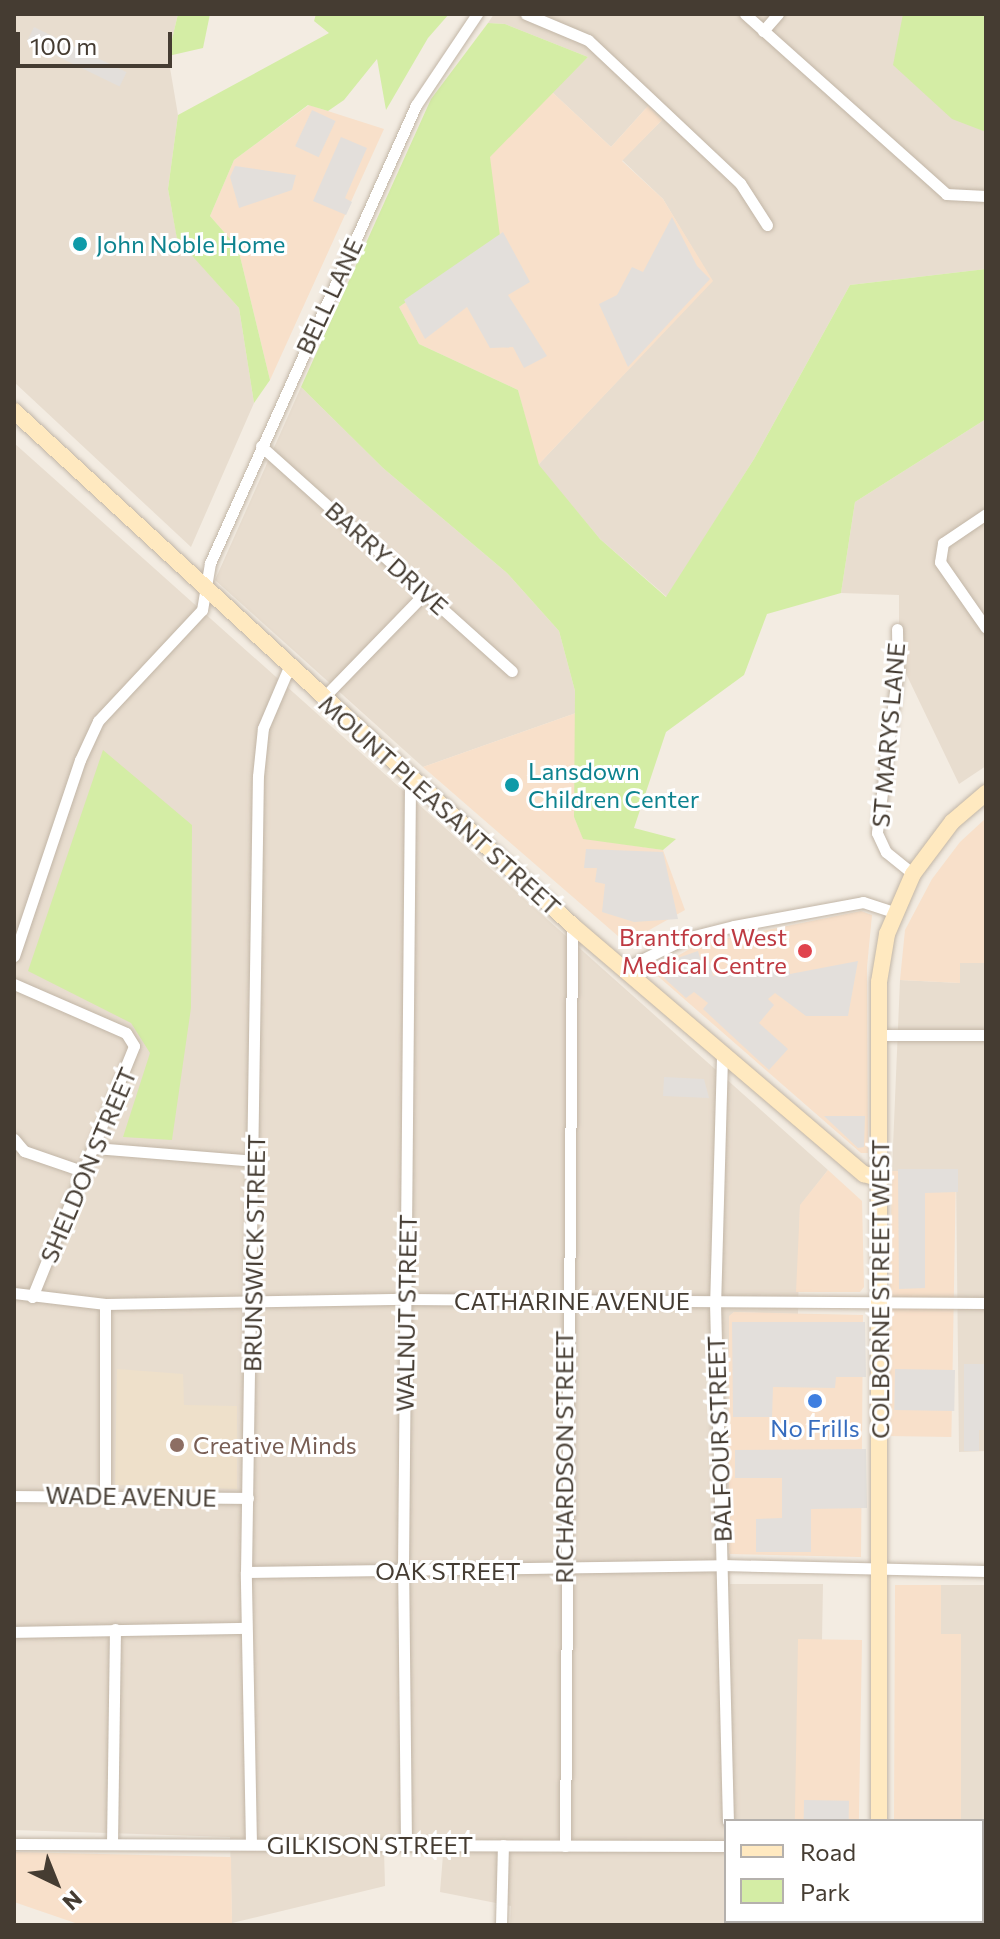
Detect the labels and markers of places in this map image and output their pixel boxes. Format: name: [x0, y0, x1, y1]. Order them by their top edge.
place label: John Noble Home: [96, 230, 285, 258]
marker: John Noble Home: [71, 235, 89, 253]
place label: Lansdown Children Center: [528, 757, 699, 813]
marker: Lansdown Children Center: [503, 776, 521, 794]
place label: Brantford West Medical Centre: [619, 923, 787, 979]
marker: Brantford West Medical Centre: [794, 940, 816, 962]
marker: No Frills: [806, 1392, 824, 1410]
place label: No Frills: [770, 1414, 860, 1442]
place label: Creative Minds: [193, 1431, 357, 1459]
marker: Creative Minds: [168, 1436, 186, 1454]

